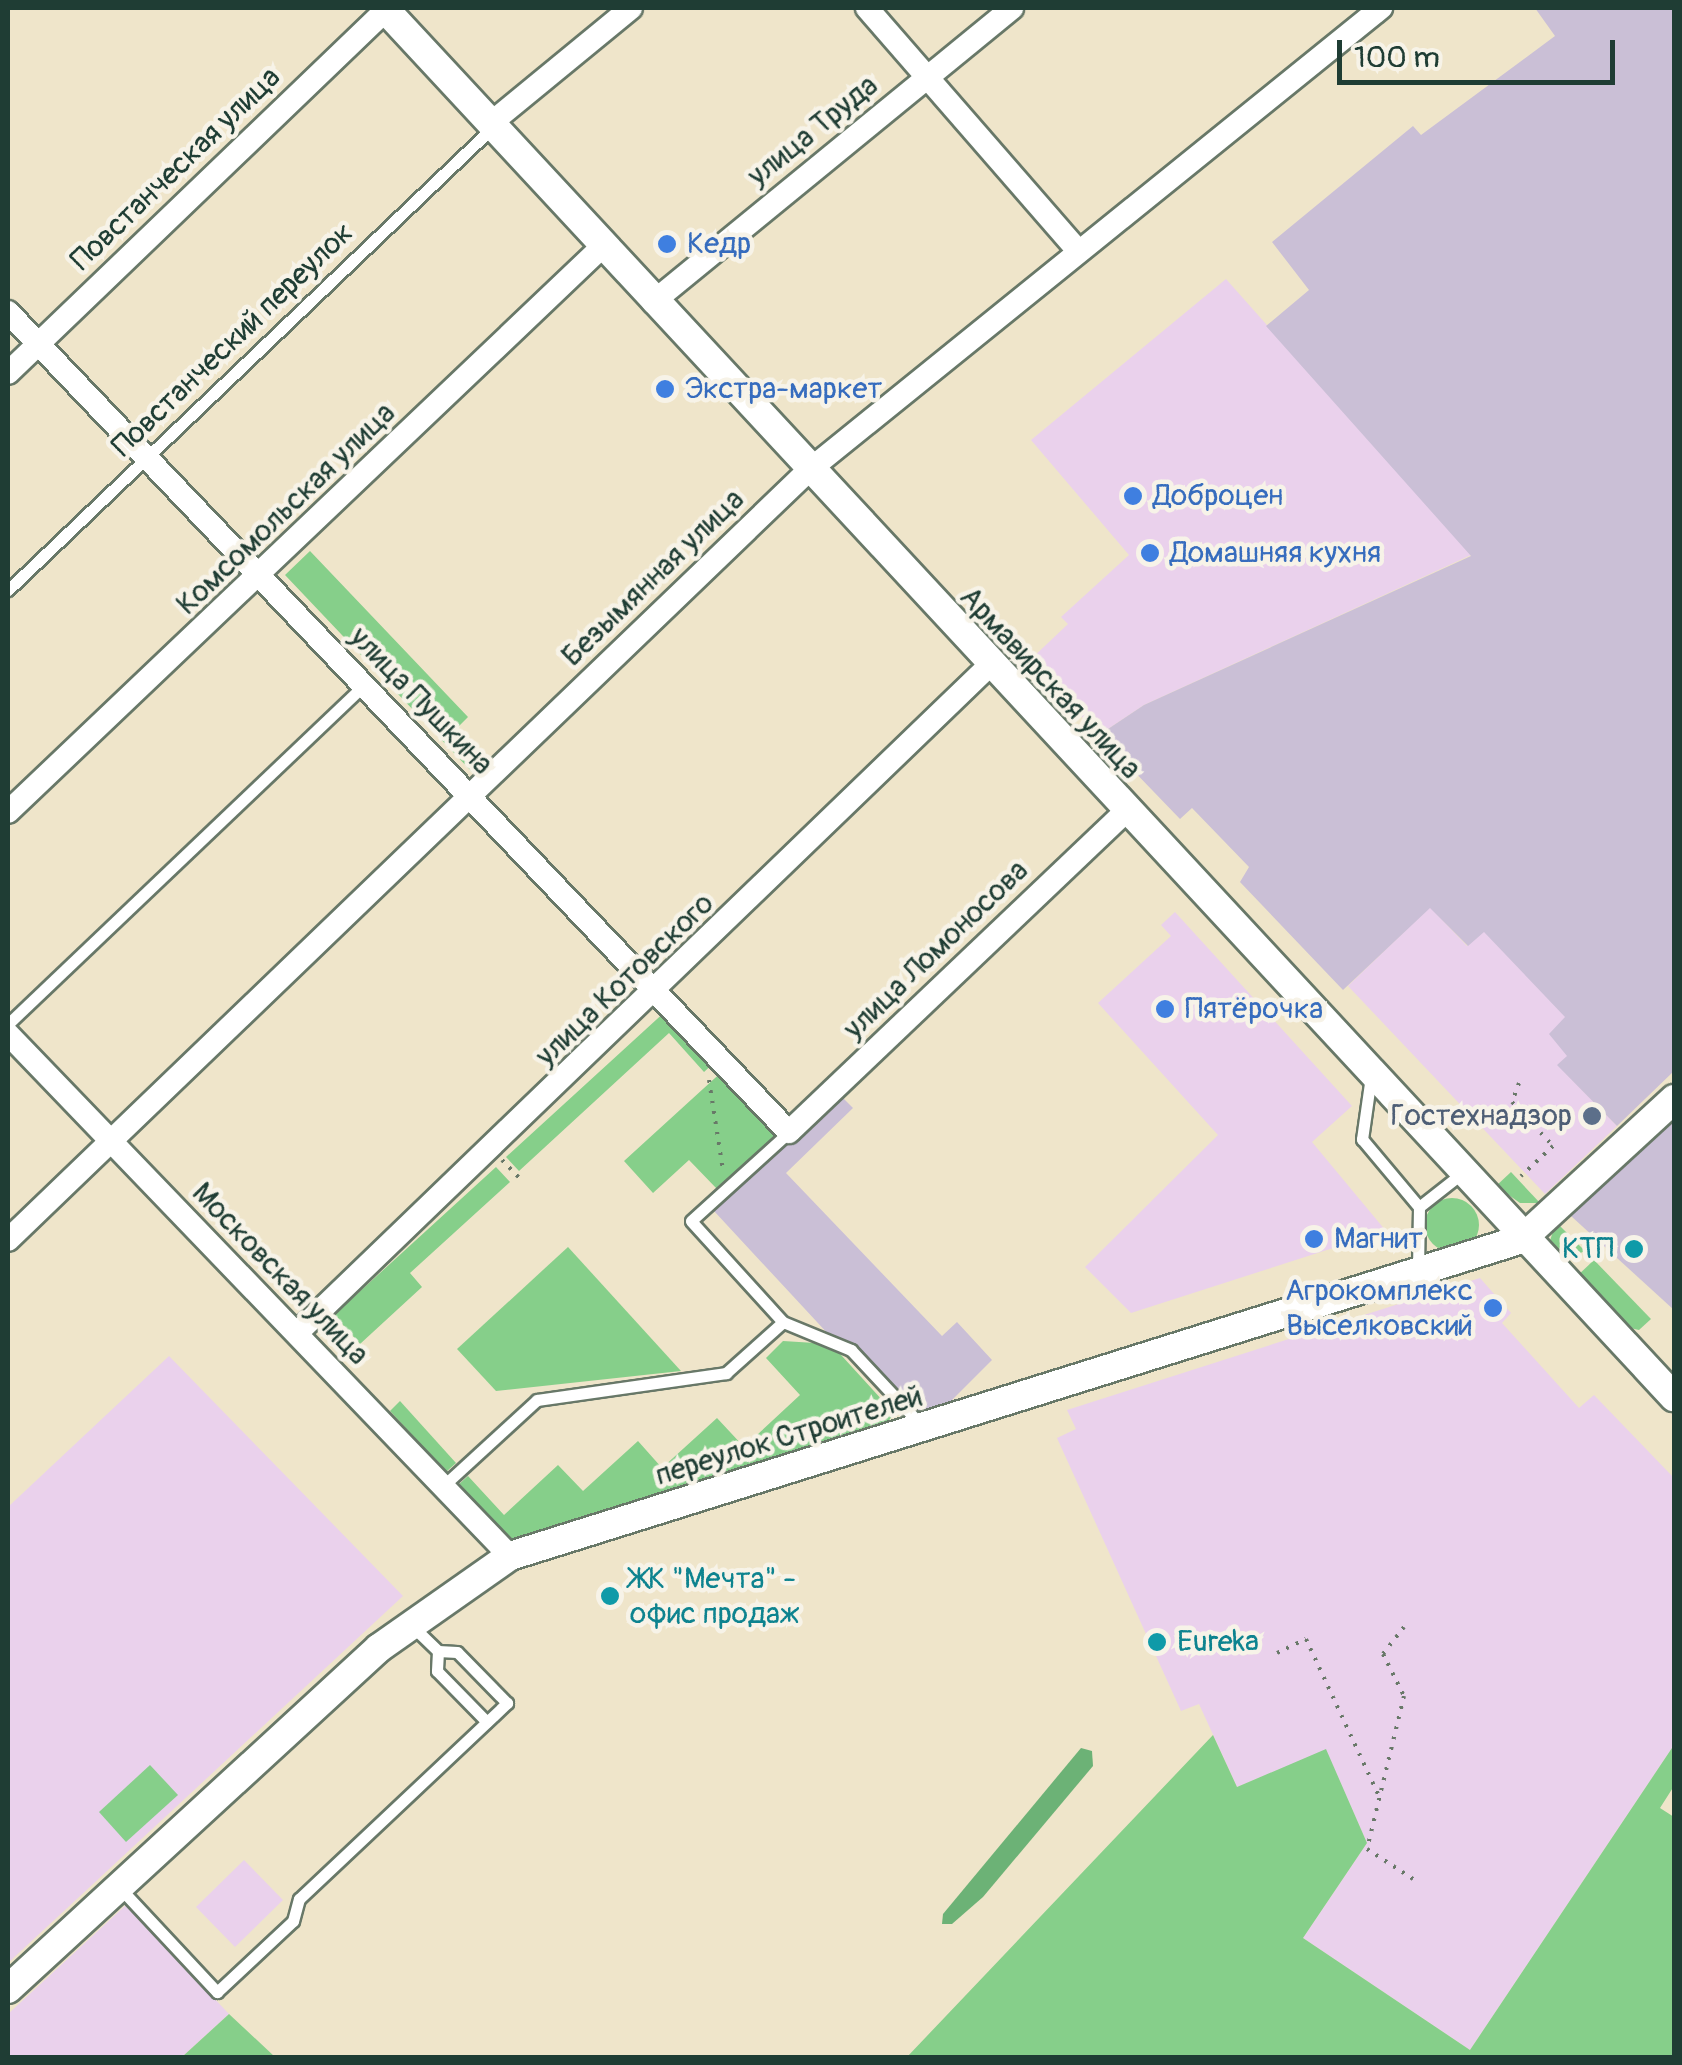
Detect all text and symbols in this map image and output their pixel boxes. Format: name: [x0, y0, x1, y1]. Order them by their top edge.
scale bar: [1342, 20, 1620, 82]
text: 100 m: [1354, 39, 1440, 76]
street label: Повстанческая улица: [64, 60, 288, 278]
street label: улица Труда: [741, 68, 885, 194]
street label: Повстанческий переулок: [105, 215, 361, 465]
place label: Кедр: [687, 226, 751, 262]
marker: Кедр: [656, 233, 678, 255]
place label: Экстра-маркет: [685, 371, 882, 407]
marker: Экстра-маркет: [654, 378, 676, 400]
street label: Комсомольская улица: [169, 395, 403, 623]
place label: Доброцен: [1153, 478, 1283, 514]
street label: Безымянная улица: [554, 482, 752, 674]
marker: Доброцен: [1122, 485, 1144, 507]
place label: Домашняя кухня: [1170, 535, 1381, 571]
marker: Домашняя кухня: [1139, 542, 1161, 564]
street label: Армавирская улица: [952, 579, 1148, 787]
street label: улица Пушкина: [342, 620, 500, 782]
street label: улица Ломоносова: [836, 853, 1036, 1047]
street label: улица Котовского: [528, 886, 722, 1074]
place label: Пятёрочка: [1185, 991, 1323, 1027]
marker: Пятёрочка: [1154, 998, 1176, 1020]
place label: Гостехнадзор: [1390, 1098, 1572, 1134]
marker: Гостехнадзор: [1581, 1105, 1603, 1127]
street label: Московская улица: [184, 1175, 376, 1373]
place label: Магнит: [1334, 1221, 1423, 1257]
marker: Магнит: [1303, 1228, 1325, 1250]
place label: КТП: [1562, 1231, 1614, 1267]
marker: КТП: [1623, 1238, 1645, 1260]
place label: Агрокомплекс Выселковский: [1285, 1273, 1473, 1344]
marker: Агрокомплекс Выселковский: [1482, 1297, 1504, 1319]
street label: переулок Строителей: [651, 1378, 927, 1494]
place label: ЖК "Мечта" - офис продаж: [630, 1561, 799, 1632]
marker: ЖК "Мечта" - офис продаж: [599, 1585, 621, 1607]
place label: Eureka: [1177, 1624, 1259, 1660]
marker: Eureka: [1146, 1631, 1168, 1653]

